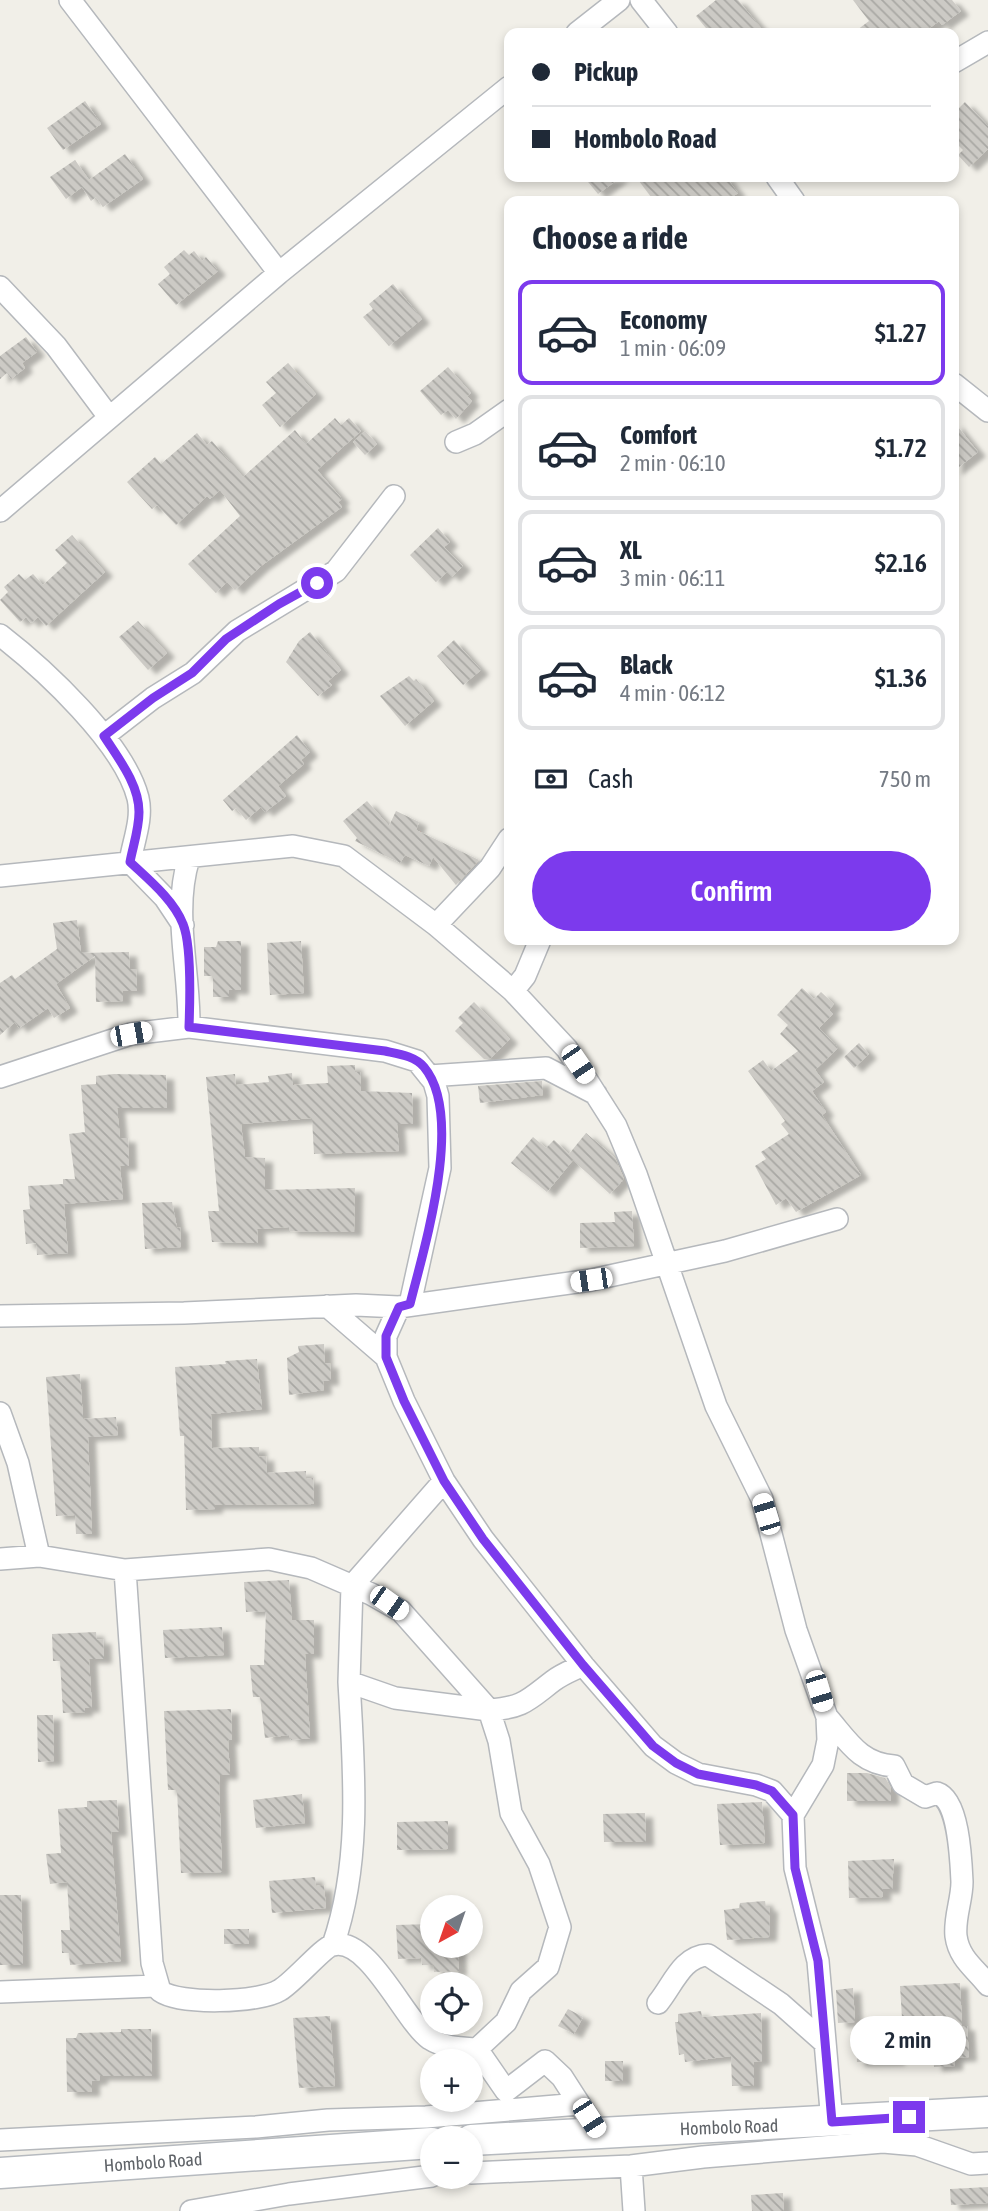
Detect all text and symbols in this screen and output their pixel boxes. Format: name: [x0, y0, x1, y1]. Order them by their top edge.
text: Pickup: [574, 57, 638, 87]
text: Hombolo Road: [574, 124, 717, 154]
text: Choose a ride: [532, 219, 688, 256]
icon: car: [536, 301, 599, 364]
text: Economy: [620, 305, 707, 335]
text: $1.27: [875, 318, 927, 348]
text: 1 min · 06:09: [620, 335, 726, 361]
icon: car: [536, 416, 599, 479]
text: Comfort: [620, 420, 697, 450]
text: $1.72: [875, 433, 927, 463]
text: 2 min · 06:10: [620, 450, 726, 476]
icon: car: [536, 531, 599, 594]
text: XL: [620, 535, 642, 565]
text: $2.16: [875, 548, 927, 578]
text: 3 min · 06:11: [620, 565, 726, 591]
route start: [301, 567, 333, 599]
icon: car: [536, 646, 599, 709]
text: Black: [620, 650, 672, 680]
text: $1.36: [875, 663, 927, 693]
text: 4 min · 06:12: [620, 680, 726, 706]
icon: cash: [532, 760, 570, 798]
text: Cash: [588, 764, 634, 794]
text: 750 m: [879, 766, 931, 792]
button: Confirm: [532, 851, 931, 931]
car: [109, 1020, 154, 1048]
car: [558, 1041, 599, 1087]
car: [569, 1267, 614, 1293]
car: [750, 1491, 783, 1537]
car: [366, 1582, 413, 1624]
car: [803, 1668, 836, 1714]
north arrow: [420, 1895, 483, 1958]
map controls: [420, 1895, 483, 2189]
button: locate: [420, 1972, 483, 2035]
callout: 2 min: [851, 2016, 967, 2064]
text: 2 min: [885, 2027, 931, 2053]
button: +: [420, 2049, 483, 2112]
car: [569, 2095, 610, 2141]
route end: [893, 2101, 925, 2133]
street label: Hombolo Road: [679, 2115, 779, 2139]
button: −: [420, 2126, 483, 2189]
street label: Hombolo Road: [103, 2148, 203, 2176]

